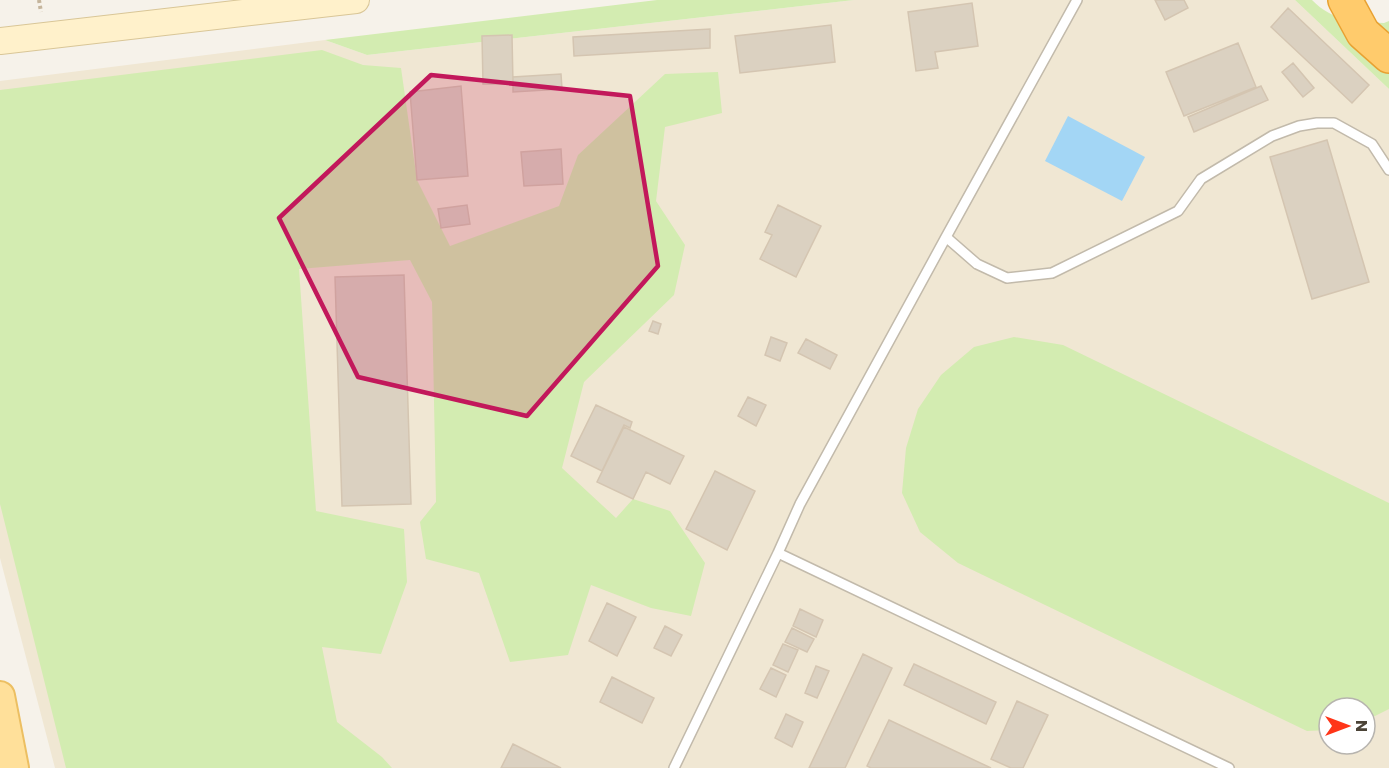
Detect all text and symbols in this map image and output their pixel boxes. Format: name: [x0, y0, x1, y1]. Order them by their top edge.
north arrow: [1317, 696, 1377, 756]
text: N: [1350, 720, 1373, 732]

